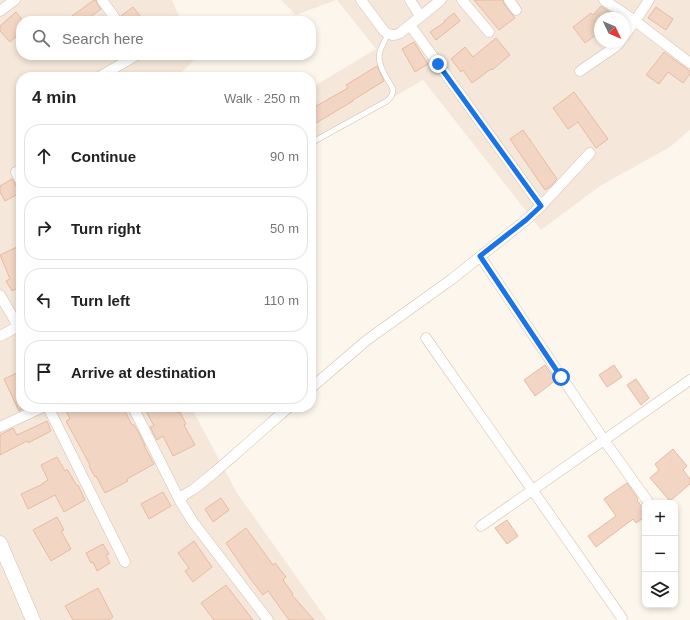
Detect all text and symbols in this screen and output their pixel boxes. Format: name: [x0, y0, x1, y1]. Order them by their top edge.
north arrow: [594, 12, 630, 48]
search box: [16, 16, 316, 60]
icon: search: [30, 27, 52, 49]
text: Search here: [62, 30, 144, 47]
route end: [429, 55, 447, 73]
text: 4 min: [32, 88, 76, 107]
text: Walk · 250 m: [224, 91, 300, 106]
icon: ahead: [33, 145, 55, 167]
text: Continue: [71, 148, 136, 165]
text: 90 m: [270, 149, 299, 164]
icon: right: [33, 217, 55, 239]
text: Turn right: [71, 220, 141, 237]
text: 50 m: [270, 221, 299, 236]
icon: left: [33, 289, 55, 311]
text: Turn left: [71, 292, 130, 309]
text: 110 m: [264, 293, 299, 308]
icon: arrive: [33, 361, 55, 383]
text: Arrive at destination: [71, 364, 216, 381]
route start: [552, 368, 570, 386]
map controls: [642, 500, 678, 608]
button: +: [642, 500, 678, 536]
button: −: [642, 536, 678, 572]
button: layers: [642, 572, 678, 608]

